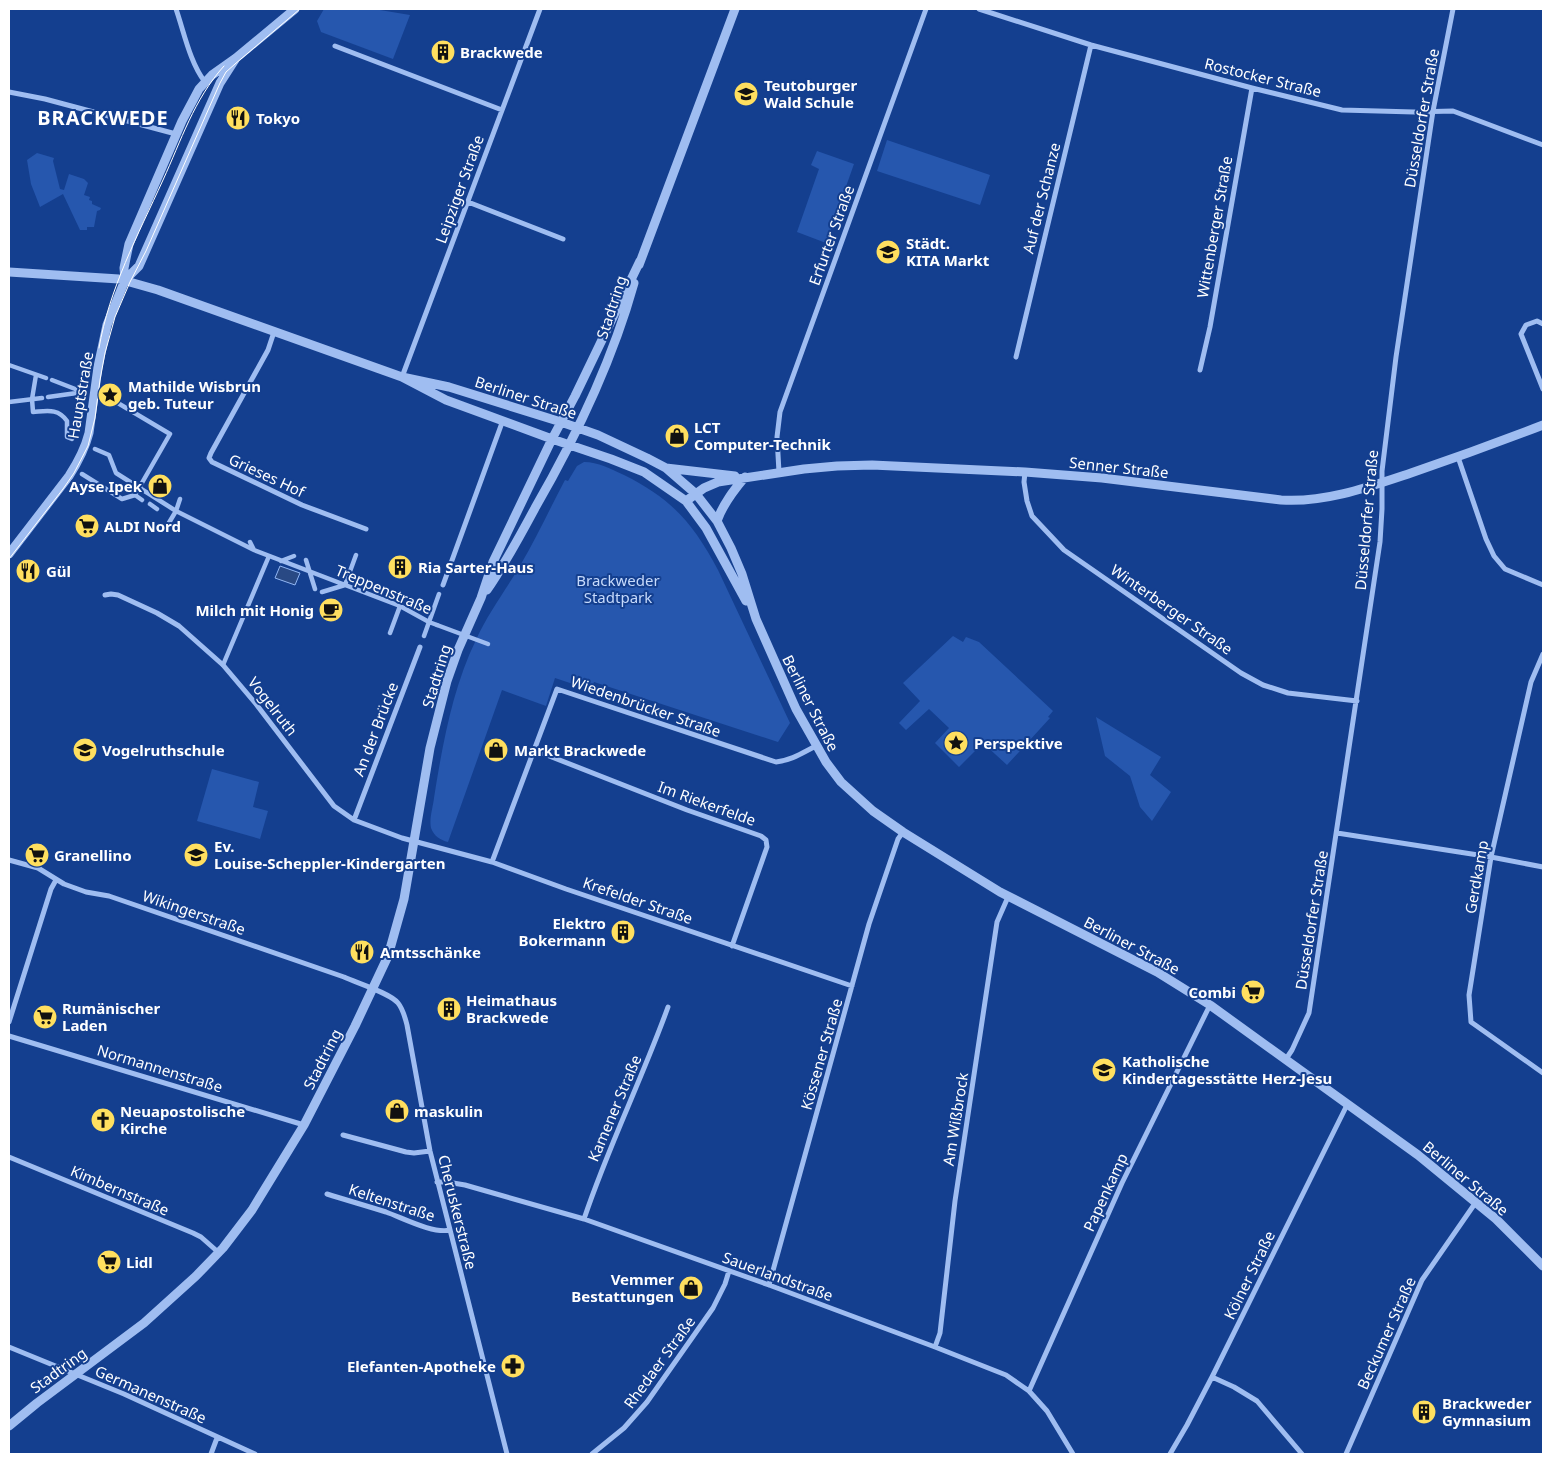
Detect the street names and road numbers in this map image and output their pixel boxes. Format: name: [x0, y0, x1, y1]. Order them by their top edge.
street label: Düsseldorfer Straße: [1399, 47, 1443, 189]
street label: Rostocker Straße: [1202, 53, 1324, 101]
street label: Leipziger Straße: [430, 132, 488, 246]
street label: Auf der Schanze: [1018, 140, 1064, 256]
street label: Wittenberger Straße: [1192, 154, 1236, 300]
street label: Erfurter Straße: [804, 182, 858, 288]
street label: Stadtring: [591, 273, 631, 341]
street label: Hauptstraße: [62, 350, 98, 440]
street label: Berliner Straße: [473, 371, 579, 423]
street label: Grieses Hof: [226, 449, 309, 502]
street label: Düsseldorfer Straße: [1350, 449, 1382, 591]
street label: Senner Straße: [1068, 452, 1170, 482]
street label: Winterberger Straße: [1107, 559, 1237, 659]
street label: Treppenstraße: [333, 560, 435, 618]
street label: Stadtring: [417, 642, 455, 710]
street label: Berliner Straße: [778, 651, 844, 755]
street label: Wiedenbrücker Straße: [568, 671, 724, 741]
street label: Vogelruth: [244, 672, 302, 740]
street label: An der Brücke: [348, 679, 402, 779]
street label: Im Riekerfelde: [655, 776, 759, 830]
street label: Gerdkamp: [1460, 839, 1492, 915]
street label: Düsseldorfer Straße: [1290, 849, 1332, 991]
street label: Krefelder Straße: [580, 872, 696, 928]
street label: Wikingerstraße: [140, 885, 248, 939]
street label: Berliner Straße: [1081, 911, 1183, 979]
street label: Kössener Straße: [796, 996, 846, 1112]
street label: Stadtring: [298, 1025, 346, 1093]
street label: Normannenstraße: [95, 1039, 225, 1097]
street label: Kamener Straße: [583, 1052, 645, 1164]
street label: Am Wißbrock: [938, 1071, 972, 1167]
street label: Berliner Straße: [1419, 1136, 1513, 1220]
street label: Papenkamp: [1078, 1150, 1132, 1234]
street label: Cheruskerstraße: [434, 1153, 482, 1271]
street label: Kimbernstraße: [68, 1160, 172, 1220]
street label: Keltenstraße: [346, 1179, 438, 1225]
street label: Kölner Straße: [1219, 1227, 1279, 1323]
street label: Sauerlandstraße: [720, 1247, 836, 1305]
street label: Beckumer Straße: [1352, 1274, 1420, 1392]
street label: Rhedaer Straße: [619, 1312, 699, 1412]
street label: Stadtring: [26, 1343, 90, 1397]
street label: Germanenstraße: [92, 1360, 210, 1428]

